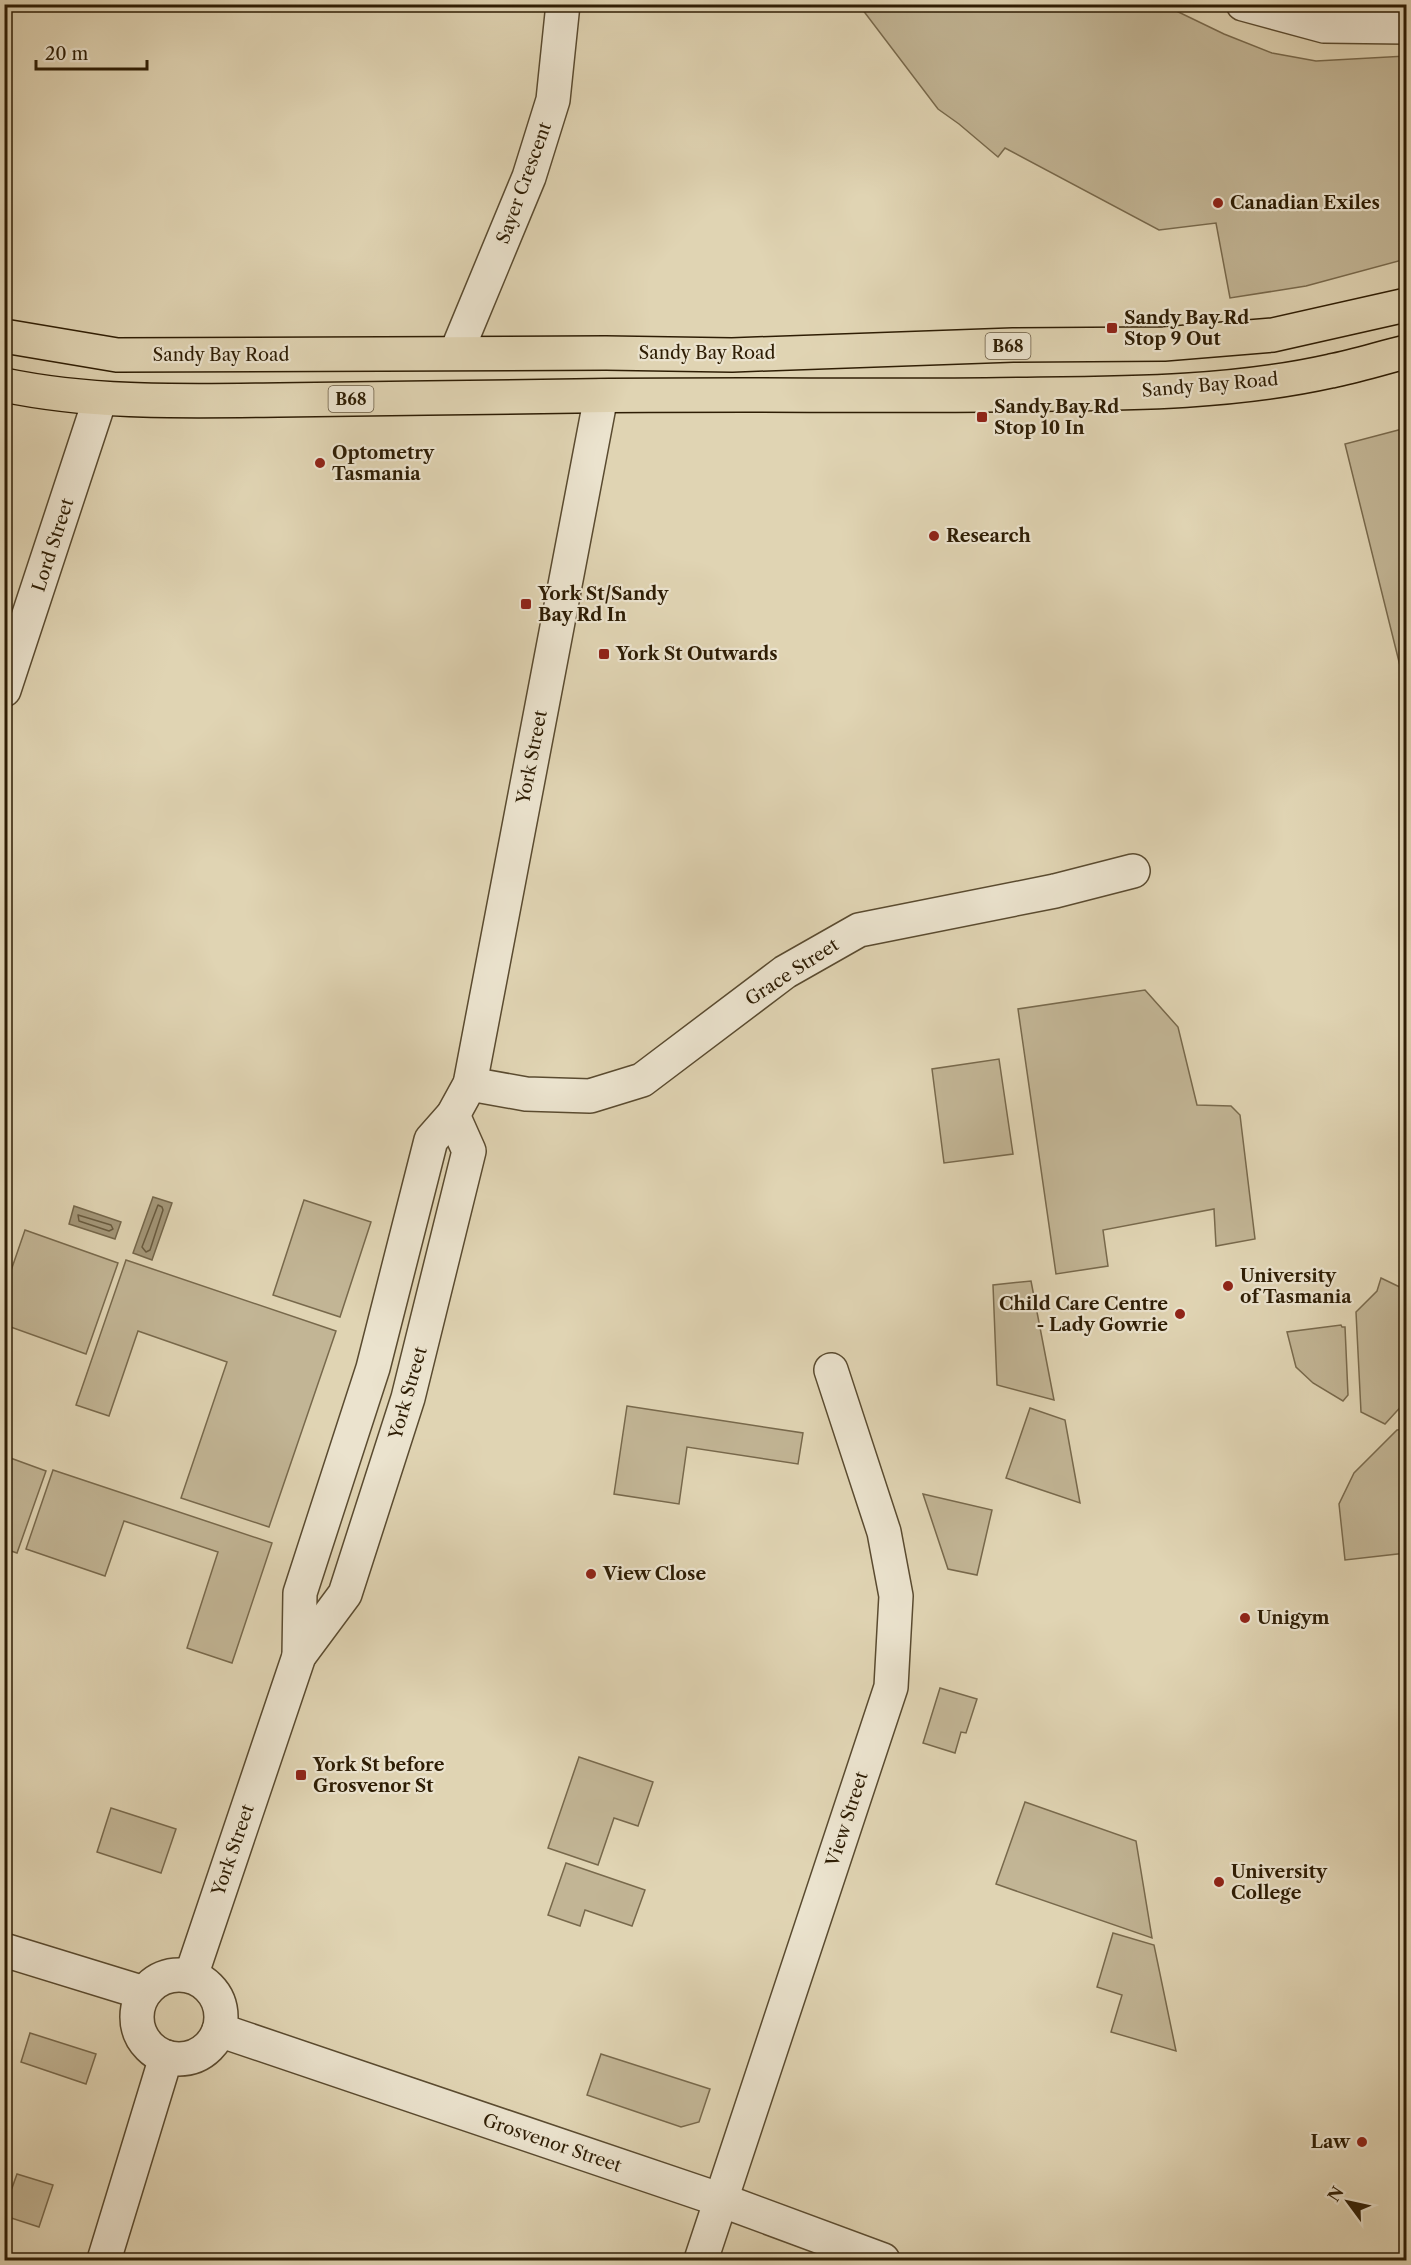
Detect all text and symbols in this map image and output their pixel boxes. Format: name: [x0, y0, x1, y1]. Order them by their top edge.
scale bar: [36, 33, 147, 71]
text: 20 m: [45, 43, 89, 65]
street label: Sayer Crescent: [492, 119, 556, 247]
place label: Canadian Exiles: [1230, 192, 1380, 214]
marker: Canadian Exiles: [1211, 196, 1225, 210]
place label: Sandy Bay Rd Stop 9 Out: [1124, 307, 1249, 350]
marker: Sandy Bay Rd Stop 9 Out: [1105, 321, 1119, 335]
road number: B68: [986, 333, 1030, 359]
street label: Sandy Bay Road: [639, 342, 775, 364]
street label: Sandy Bay Road: [153, 344, 289, 366]
street label: Sandy Bay Road: [1141, 368, 1279, 402]
road number: B68: [328, 386, 374, 412]
place label: Sandy Bay Rd Stop 10 In: [994, 396, 1119, 439]
marker: Sandy Bay Rd Stop 10 In: [975, 410, 989, 424]
place label: Optometry Tasmania: [332, 442, 435, 485]
marker: Optometry Tasmania: [313, 456, 327, 470]
street label: Lord Street: [28, 495, 79, 595]
place label: Research: [946, 525, 1032, 547]
marker: Research: [927, 529, 941, 543]
place label: York St/Sandy Bay Rd In: [537, 583, 669, 626]
marker: York St/Sandy Bay Rd In: [519, 597, 533, 611]
place label: York St Outwards: [615, 643, 778, 665]
marker: York St Outwards: [597, 647, 611, 661]
street label: York Street: [512, 708, 552, 807]
street label: Grace Street: [741, 933, 843, 1010]
place label: University of Tasmania: [1240, 1265, 1352, 1308]
marker: University of Tasmania: [1221, 1279, 1235, 1293]
place label: Child Care Centre - Lady Gowrie: [999, 1293, 1168, 1336]
marker: Child Care Centre - Lady Gowrie: [1173, 1307, 1187, 1321]
street label: York Street: [384, 1344, 432, 1443]
place label: View Close: [602, 1563, 706, 1585]
marker: View Close: [584, 1567, 598, 1581]
place label: Unigym: [1257, 1607, 1330, 1629]
marker: Unigym: [1238, 1611, 1252, 1625]
place label: York St before Grosvenor St: [312, 1754, 445, 1797]
marker: York St before Grosvenor St: [294, 1768, 308, 1782]
street label: View Street: [821, 1768, 873, 1870]
street label: York Street: [207, 1801, 259, 1900]
place label: University College: [1231, 1861, 1328, 1904]
marker: University College: [1212, 1875, 1226, 1889]
street label: Grosvenor Street: [480, 2109, 625, 2177]
place label: Law: [1310, 2131, 1351, 2153]
marker: Law: [1355, 2135, 1369, 2149]
north arrow: [1318, 2172, 1378, 2232]
text: N: [1323, 2182, 1348, 2205]

